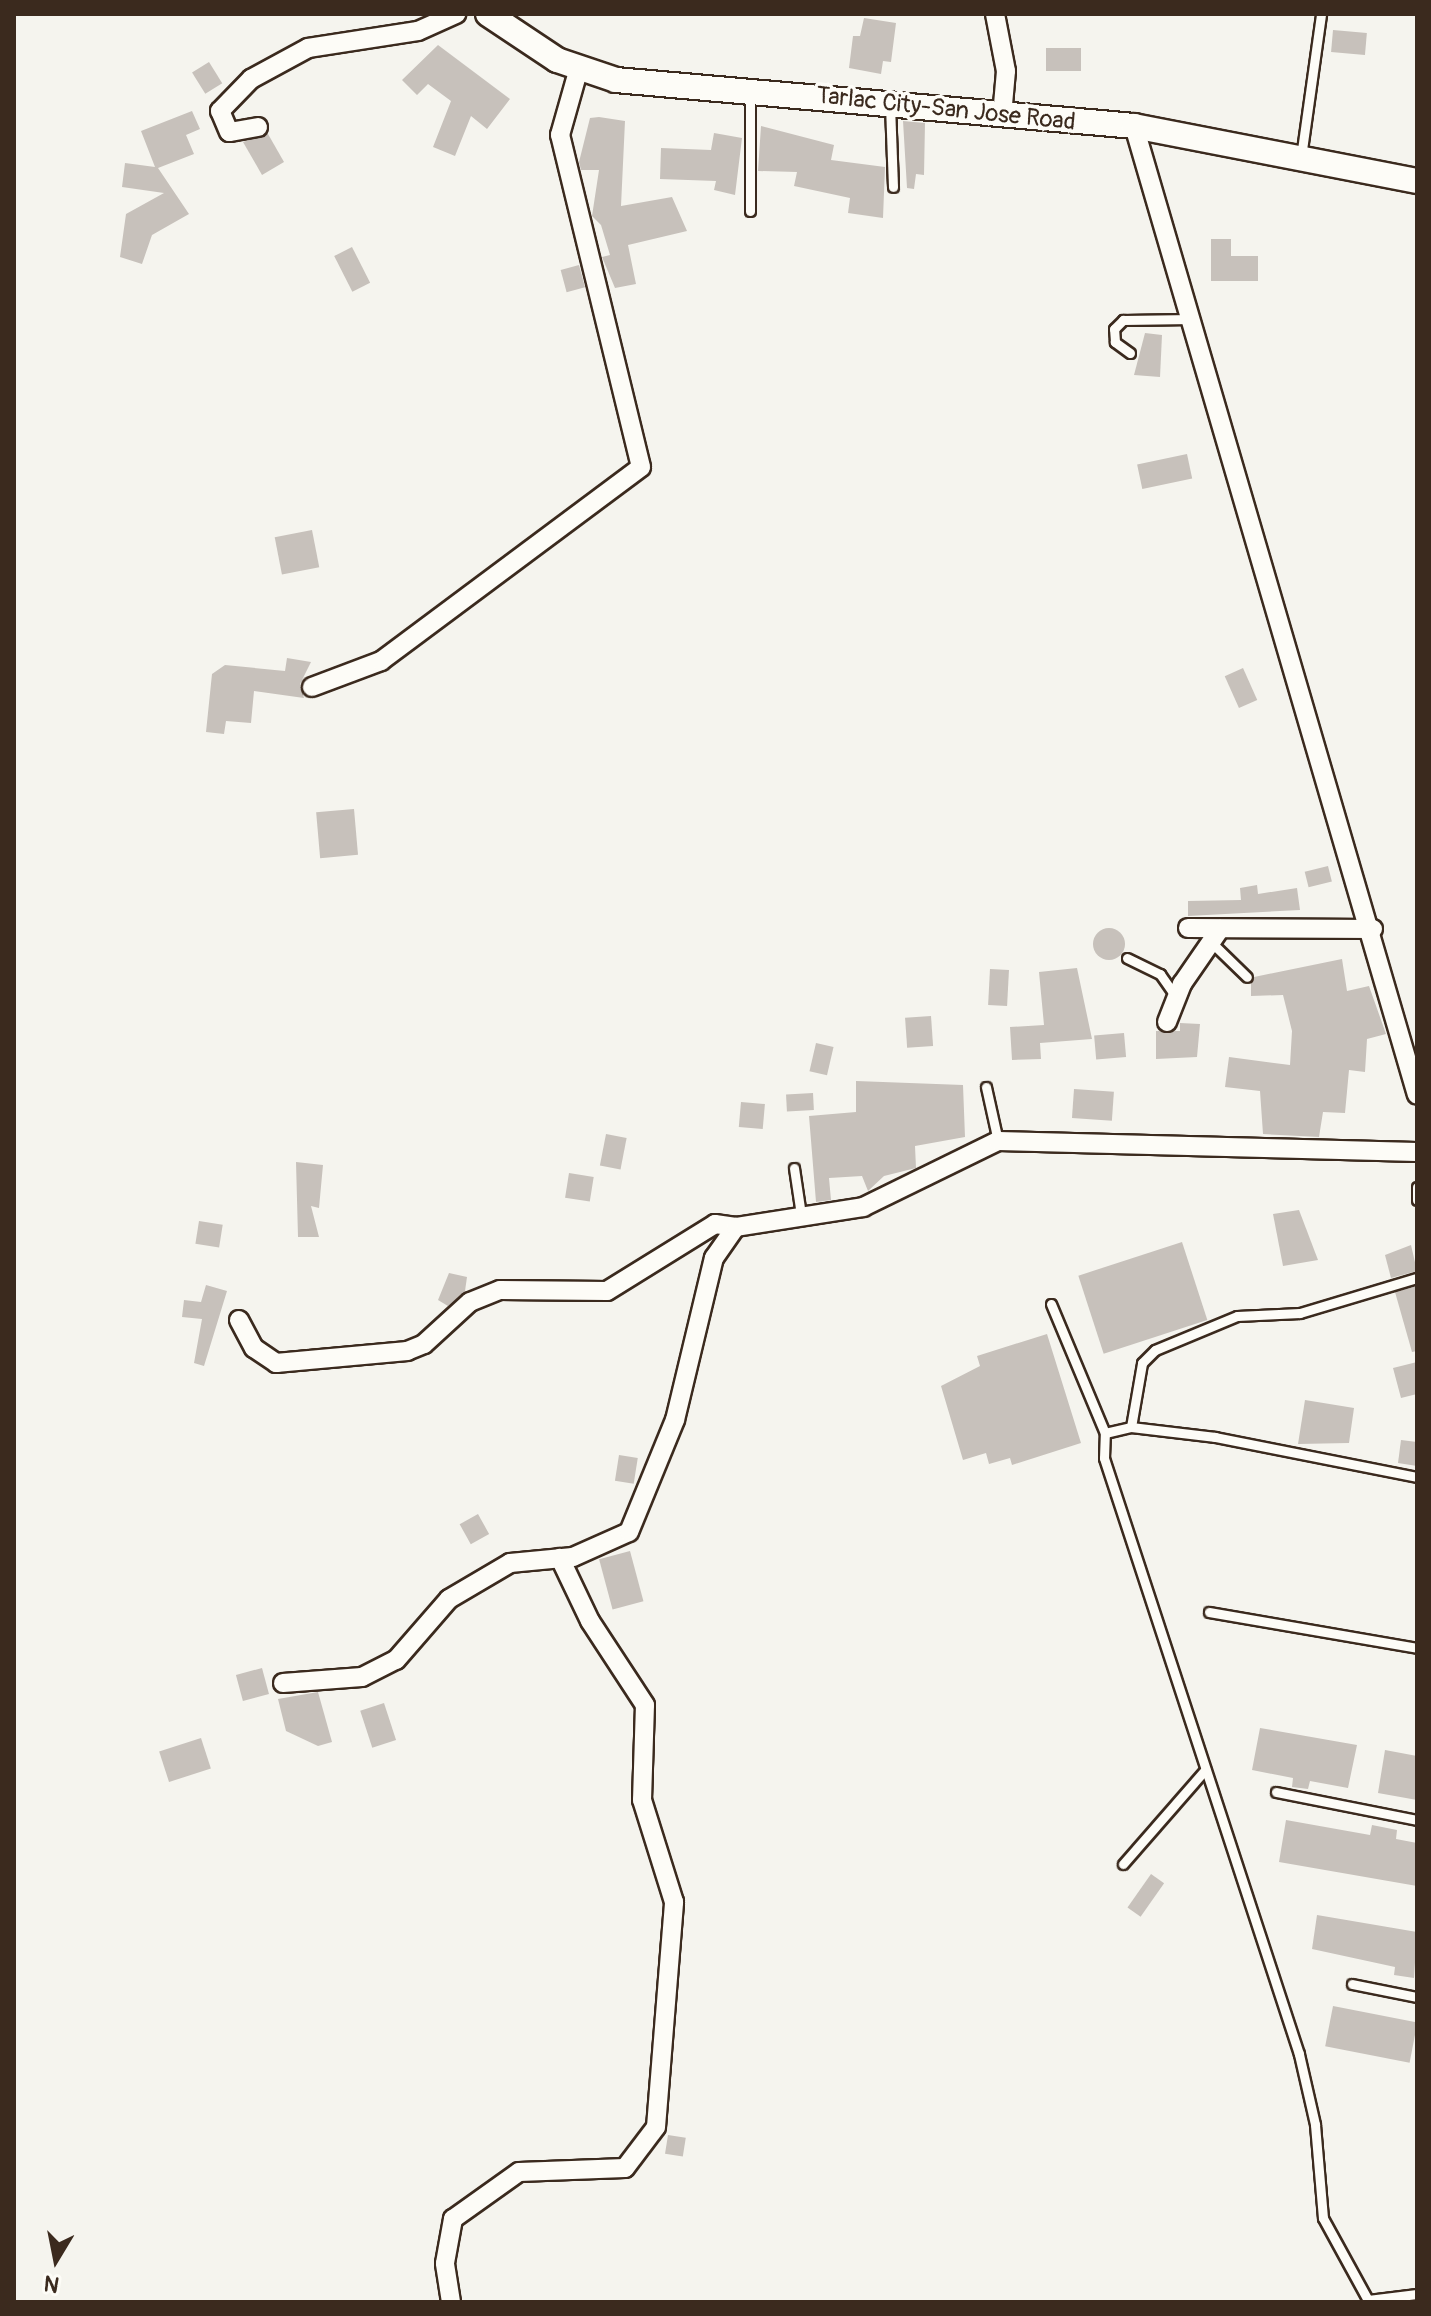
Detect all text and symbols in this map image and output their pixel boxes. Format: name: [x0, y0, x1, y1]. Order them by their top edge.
street label: Tarlac City-San Jose Road: [815, 81, 1077, 137]
north arrow: [16, 2220, 96, 2300]
text: N: [42, 2269, 62, 2299]

